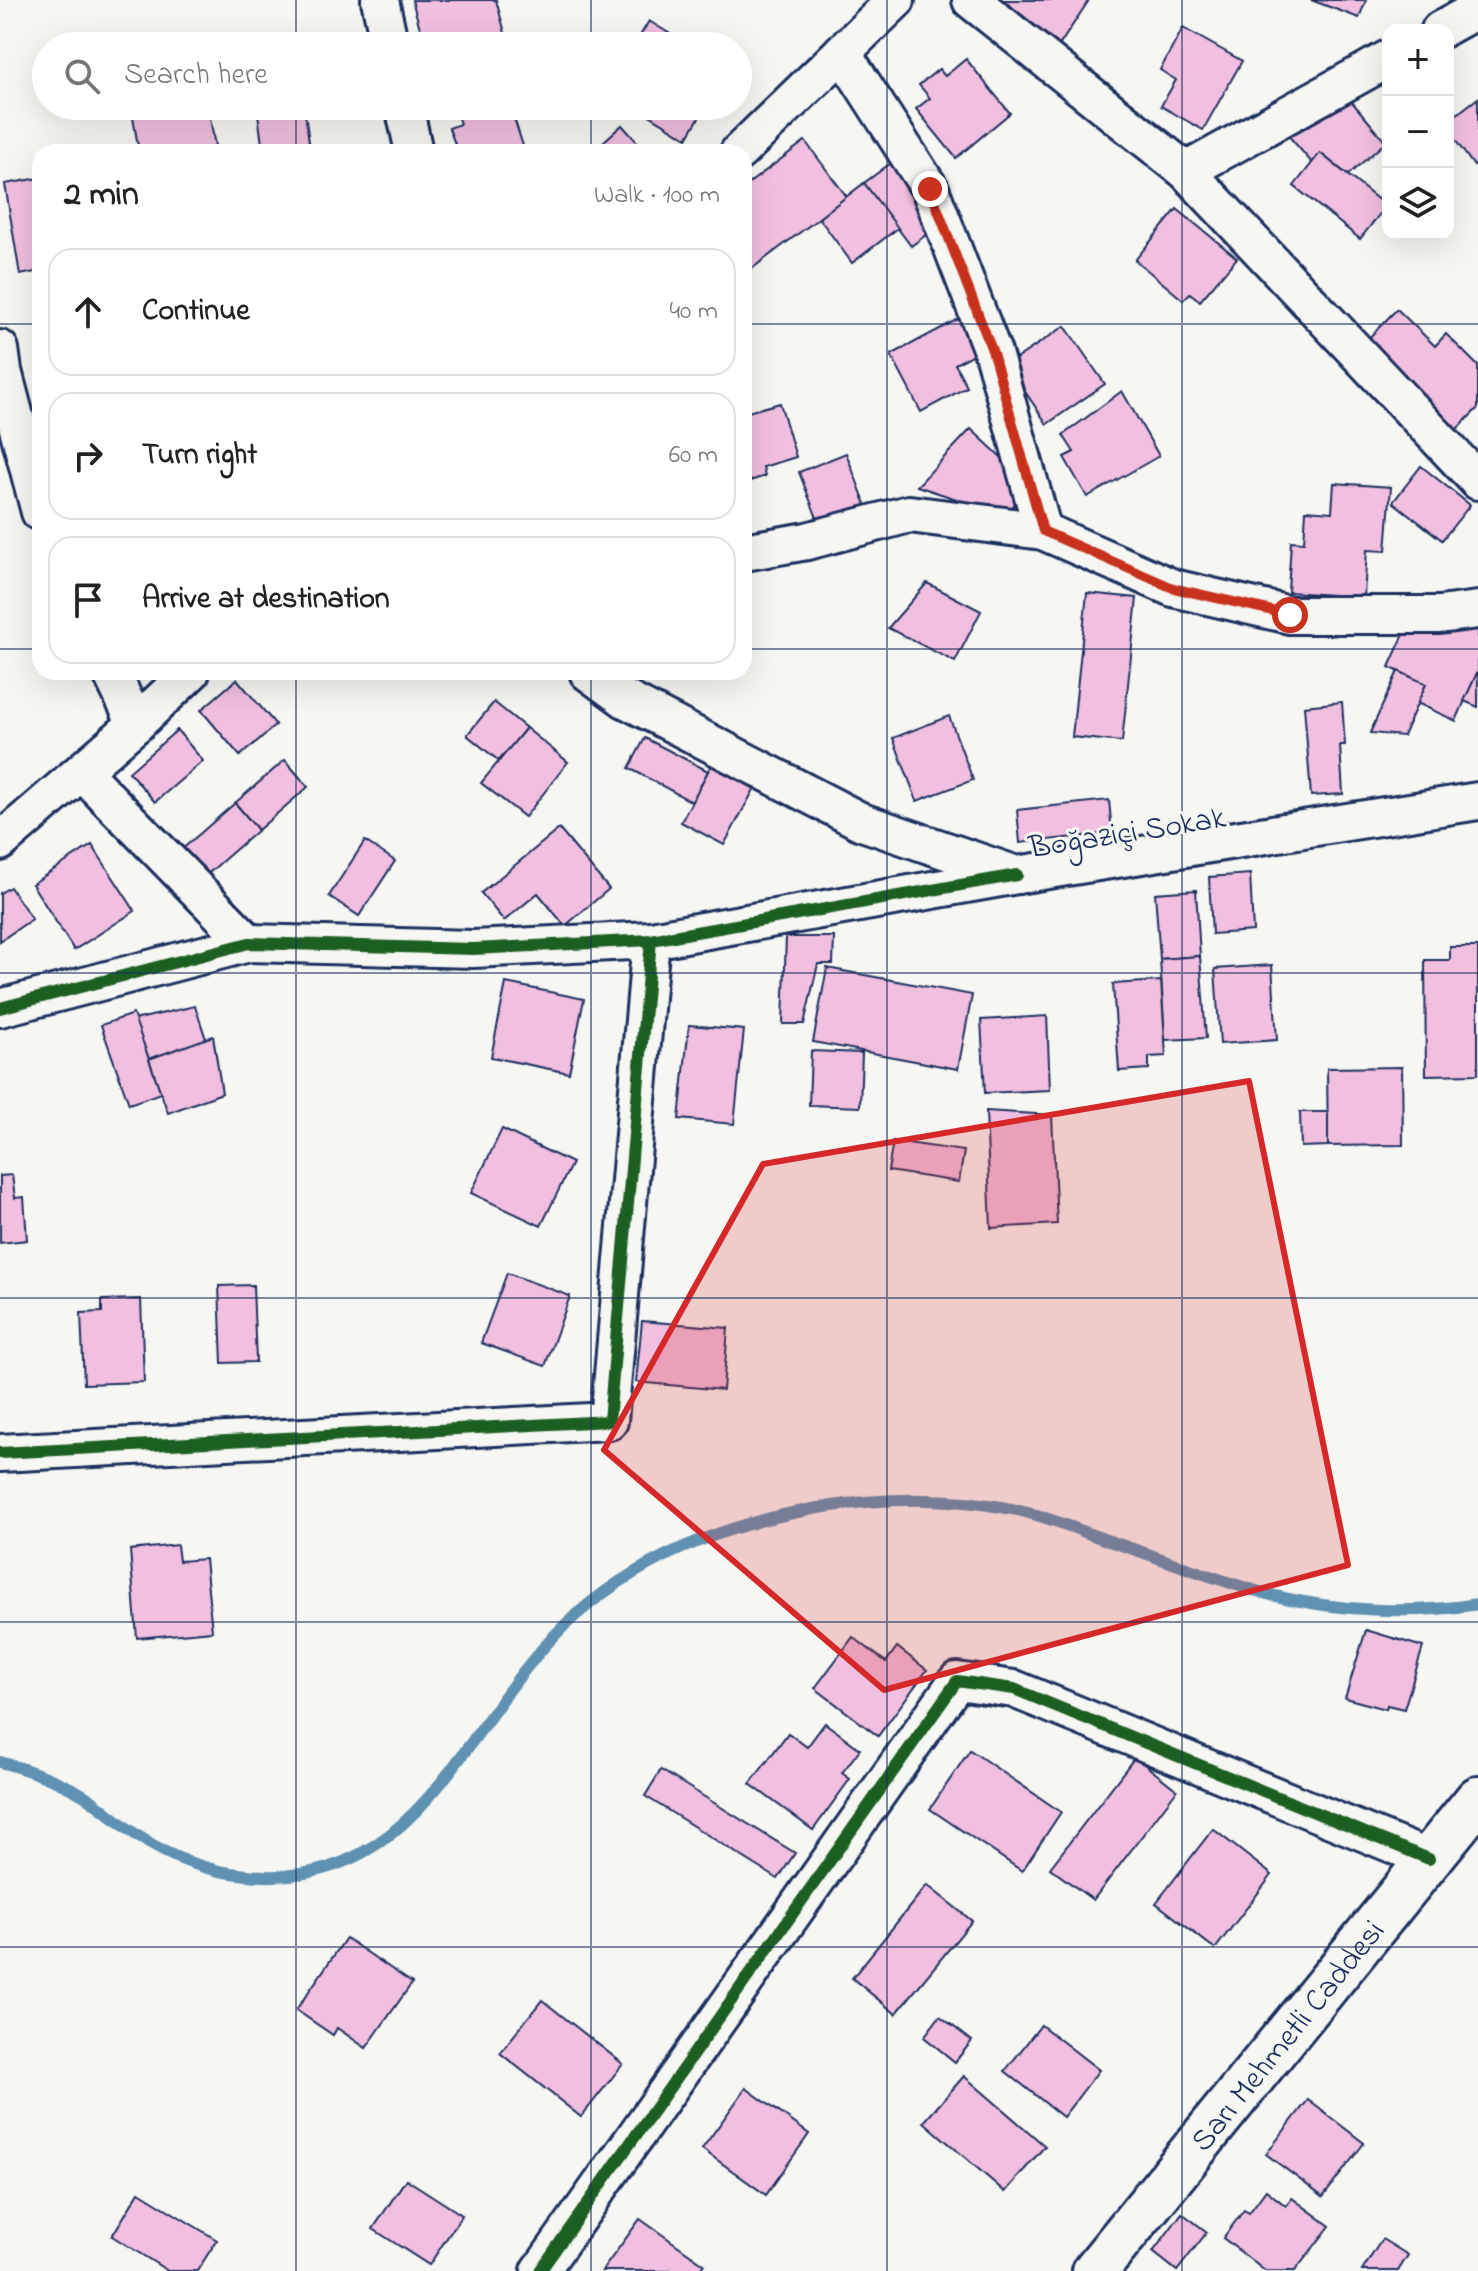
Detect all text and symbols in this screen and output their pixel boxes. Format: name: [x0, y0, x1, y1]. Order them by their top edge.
map controls: [1382, 24, 1454, 240]
button: +: [1382, 24, 1454, 96]
search box: [32, 32, 752, 120]
icon: search: [60, 54, 104, 98]
text: Search here: [124, 54, 268, 98]
button: −: [1382, 96, 1454, 168]
button: layers: [1382, 168, 1454, 240]
text: 2 min: [64, 171, 139, 221]
route end: [912, 171, 948, 207]
text: Walk · 100 m: [594, 177, 720, 215]
icon: ahead: [66, 290, 110, 334]
text: Continue: [142, 290, 250, 334]
text: 40 m: [669, 293, 718, 331]
icon: right: [66, 434, 110, 478]
text: Turn right: [142, 434, 257, 478]
text: 60 m: [669, 437, 718, 475]
icon: arrive: [66, 578, 110, 622]
text: Arrive at destination: [142, 578, 390, 622]
route start: [1272, 597, 1308, 633]
street label: Boğaziçi Sokak: [1025, 796, 1230, 874]
street label: Sarı Mehmetli Caddesi: [1181, 1911, 1398, 2163]

